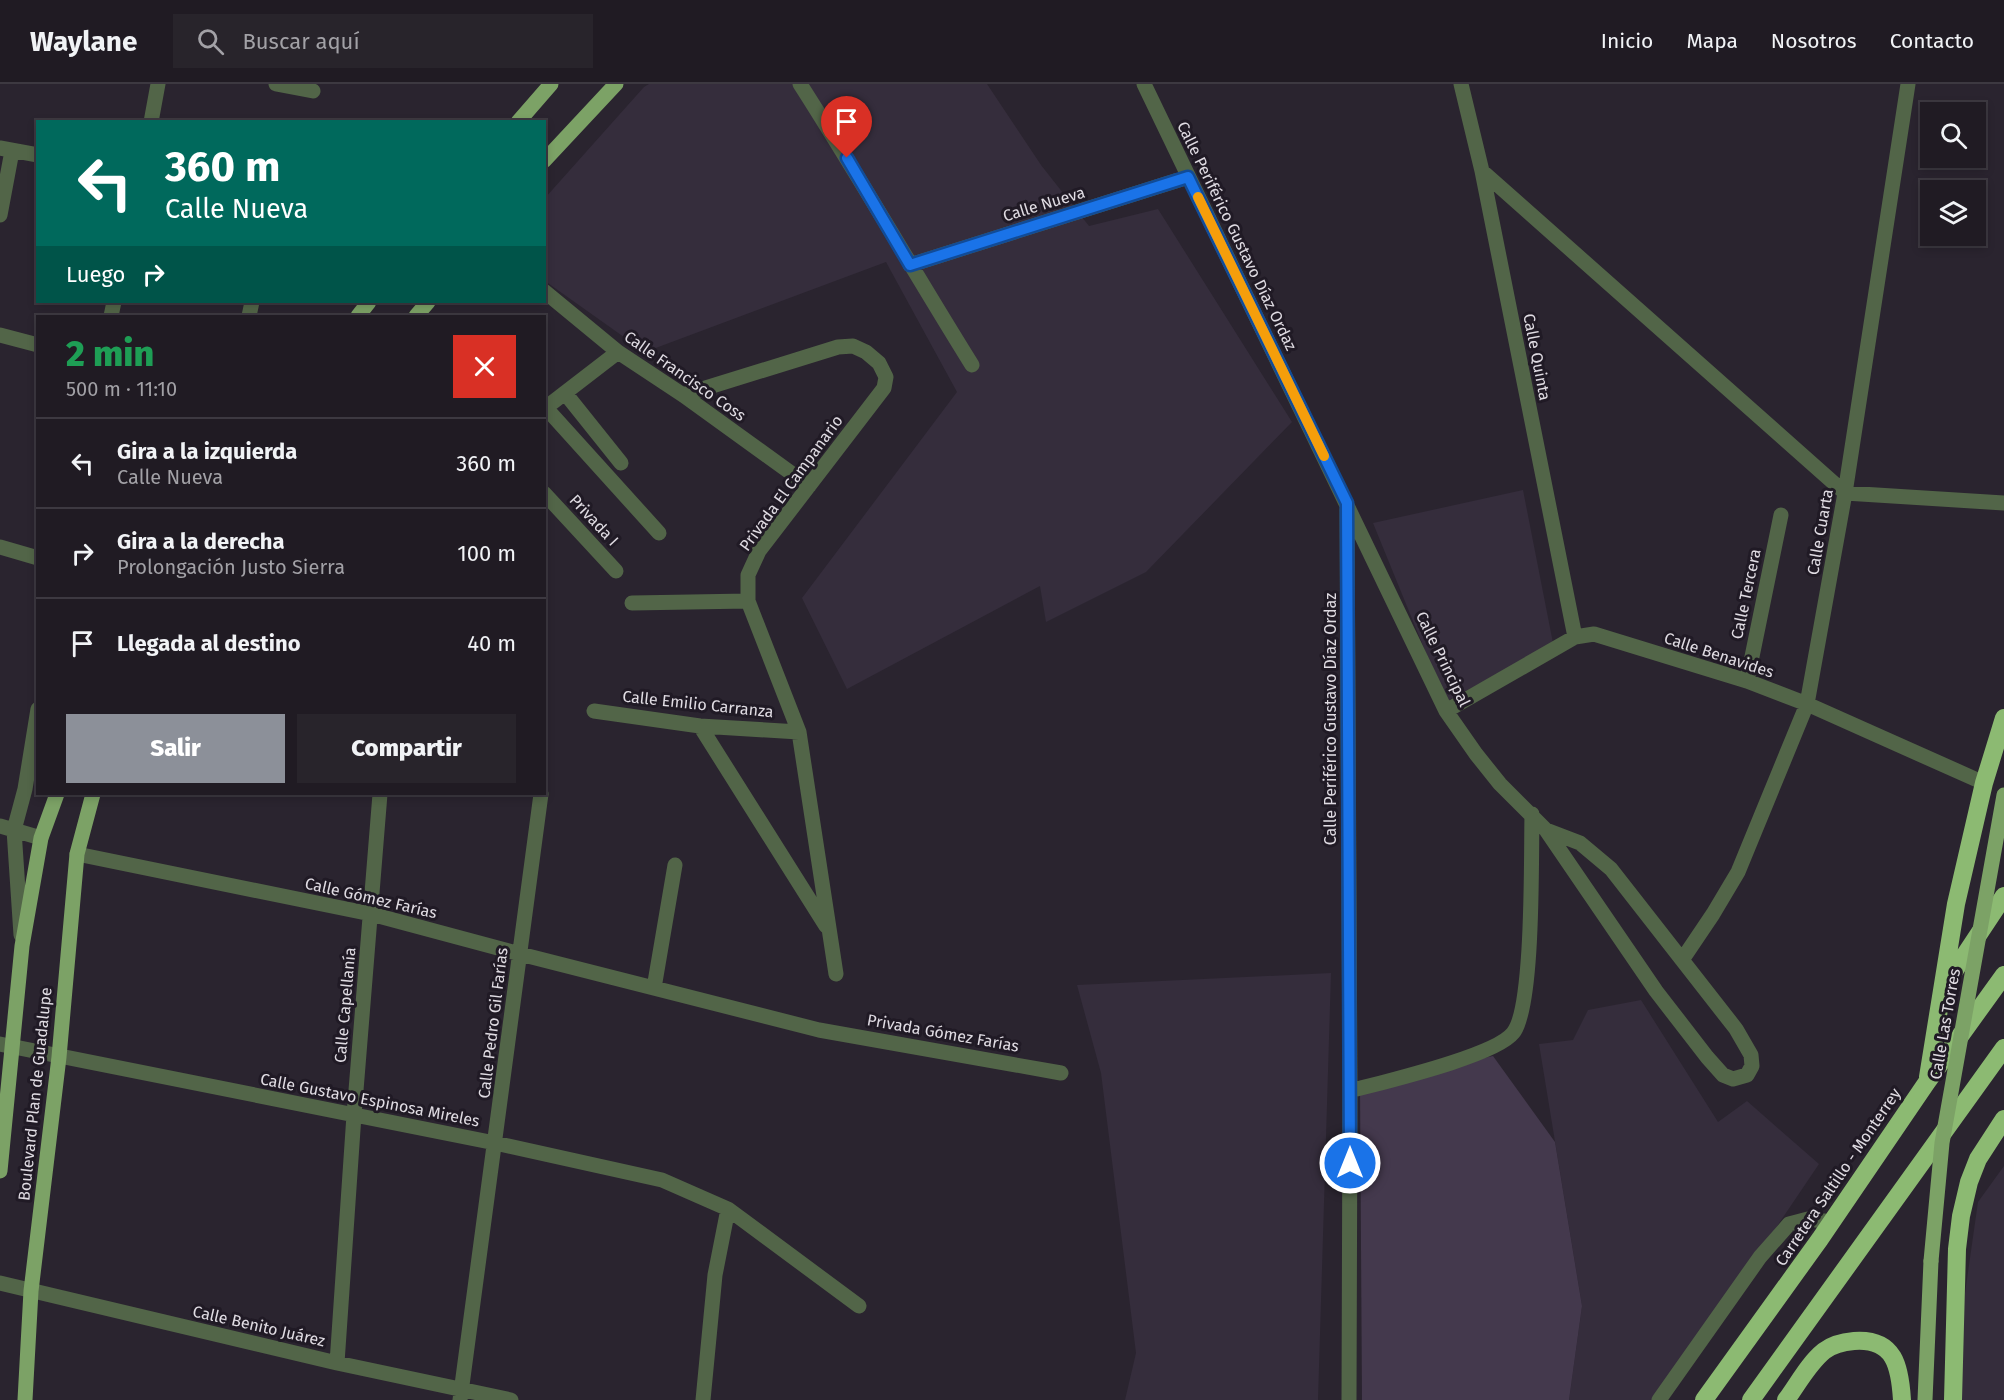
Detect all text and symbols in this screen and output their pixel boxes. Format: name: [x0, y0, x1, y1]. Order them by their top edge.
search box: [173, 14, 593, 68]
text: Waylane: [30, 25, 137, 58]
icon: search: [194, 25, 227, 58]
text: Buscar aquí: [242, 28, 360, 55]
text: Inicio: [1601, 28, 1653, 54]
text: Mapa: [1686, 28, 1738, 54]
text: Nosotros: [1771, 28, 1857, 54]
text: Contacto: [1890, 28, 1974, 54]
pin: [821, 96, 872, 158]
map controls: [1920, 102, 1986, 246]
button: search: [1920, 102, 1986, 168]
icon: arrive: [830, 105, 863, 138]
street label: Calle Periférico Gustavo Díaz Ordaz: [1173, 118, 1301, 354]
text: 360 m: [165, 142, 281, 192]
icon: left: [66, 144, 144, 222]
button: layers: [1920, 180, 1986, 246]
street label: Calle Nueva: [1001, 183, 1087, 225]
text: Calle Nueva: [165, 193, 308, 225]
icon: right: [137, 258, 170, 291]
text: Luego: [66, 261, 125, 288]
street label: Calle Quinta: [1519, 312, 1555, 402]
street label: Calle Francisco Coss: [621, 327, 749, 425]
text: 2 min: [66, 332, 154, 376]
button: close: [453, 335, 516, 398]
text: 500 m · 11:10: [66, 377, 177, 401]
street label: Privada El Campanario: [735, 411, 847, 555]
text: Gira a la izquierda: [117, 438, 297, 465]
icon: left: [66, 447, 99, 480]
text: 360 m: [456, 450, 516, 477]
text: Calle Nueva: [117, 465, 223, 489]
street label: Calle Cuarta: [1803, 488, 1837, 576]
street label: Privada I: [565, 490, 623, 550]
text: Gira a la derecha: [117, 528, 285, 555]
icon: right: [66, 537, 99, 570]
text: 100 m: [457, 540, 516, 567]
street label: Calle Tercera: [1727, 547, 1765, 641]
text: Prolongación Justo Sierra: [117, 555, 345, 579]
street label: Calle Periférico Gustavo Díaz Ordaz: [1321, 593, 1340, 845]
street label: Calle Principal: [1412, 608, 1474, 710]
icon: arrive: [66, 627, 99, 660]
street label: Calle Benavides: [1662, 628, 1776, 682]
text: Llegada al destino: [117, 630, 301, 657]
text: 40 m: [467, 630, 516, 657]
street label: Calle Emilio Carranza: [622, 687, 774, 721]
button: Salir: [66, 714, 285, 783]
button: Compartir: [297, 714, 516, 783]
street label: Calle Gómez Farías: [303, 874, 439, 922]
street label: Calle Capellanía: [330, 946, 360, 1064]
street label: Calle Pedro Gil Farías: [474, 946, 512, 1100]
street label: Calle Las Torres: [1926, 967, 1964, 1081]
street label: Boulevard Plan de Guadalupe: [14, 986, 56, 1202]
street label: Privada Gómez Farías: [866, 1010, 1020, 1056]
street label: Calle Gustavo Espinosa Mireles: [259, 1069, 481, 1131]
street label: Carretera Saltillo - Monterrey: [1771, 1084, 1905, 1270]
position arrow: [1318, 1131, 1382, 1195]
street label: Calle Benito Juárez: [191, 1302, 327, 1350]

